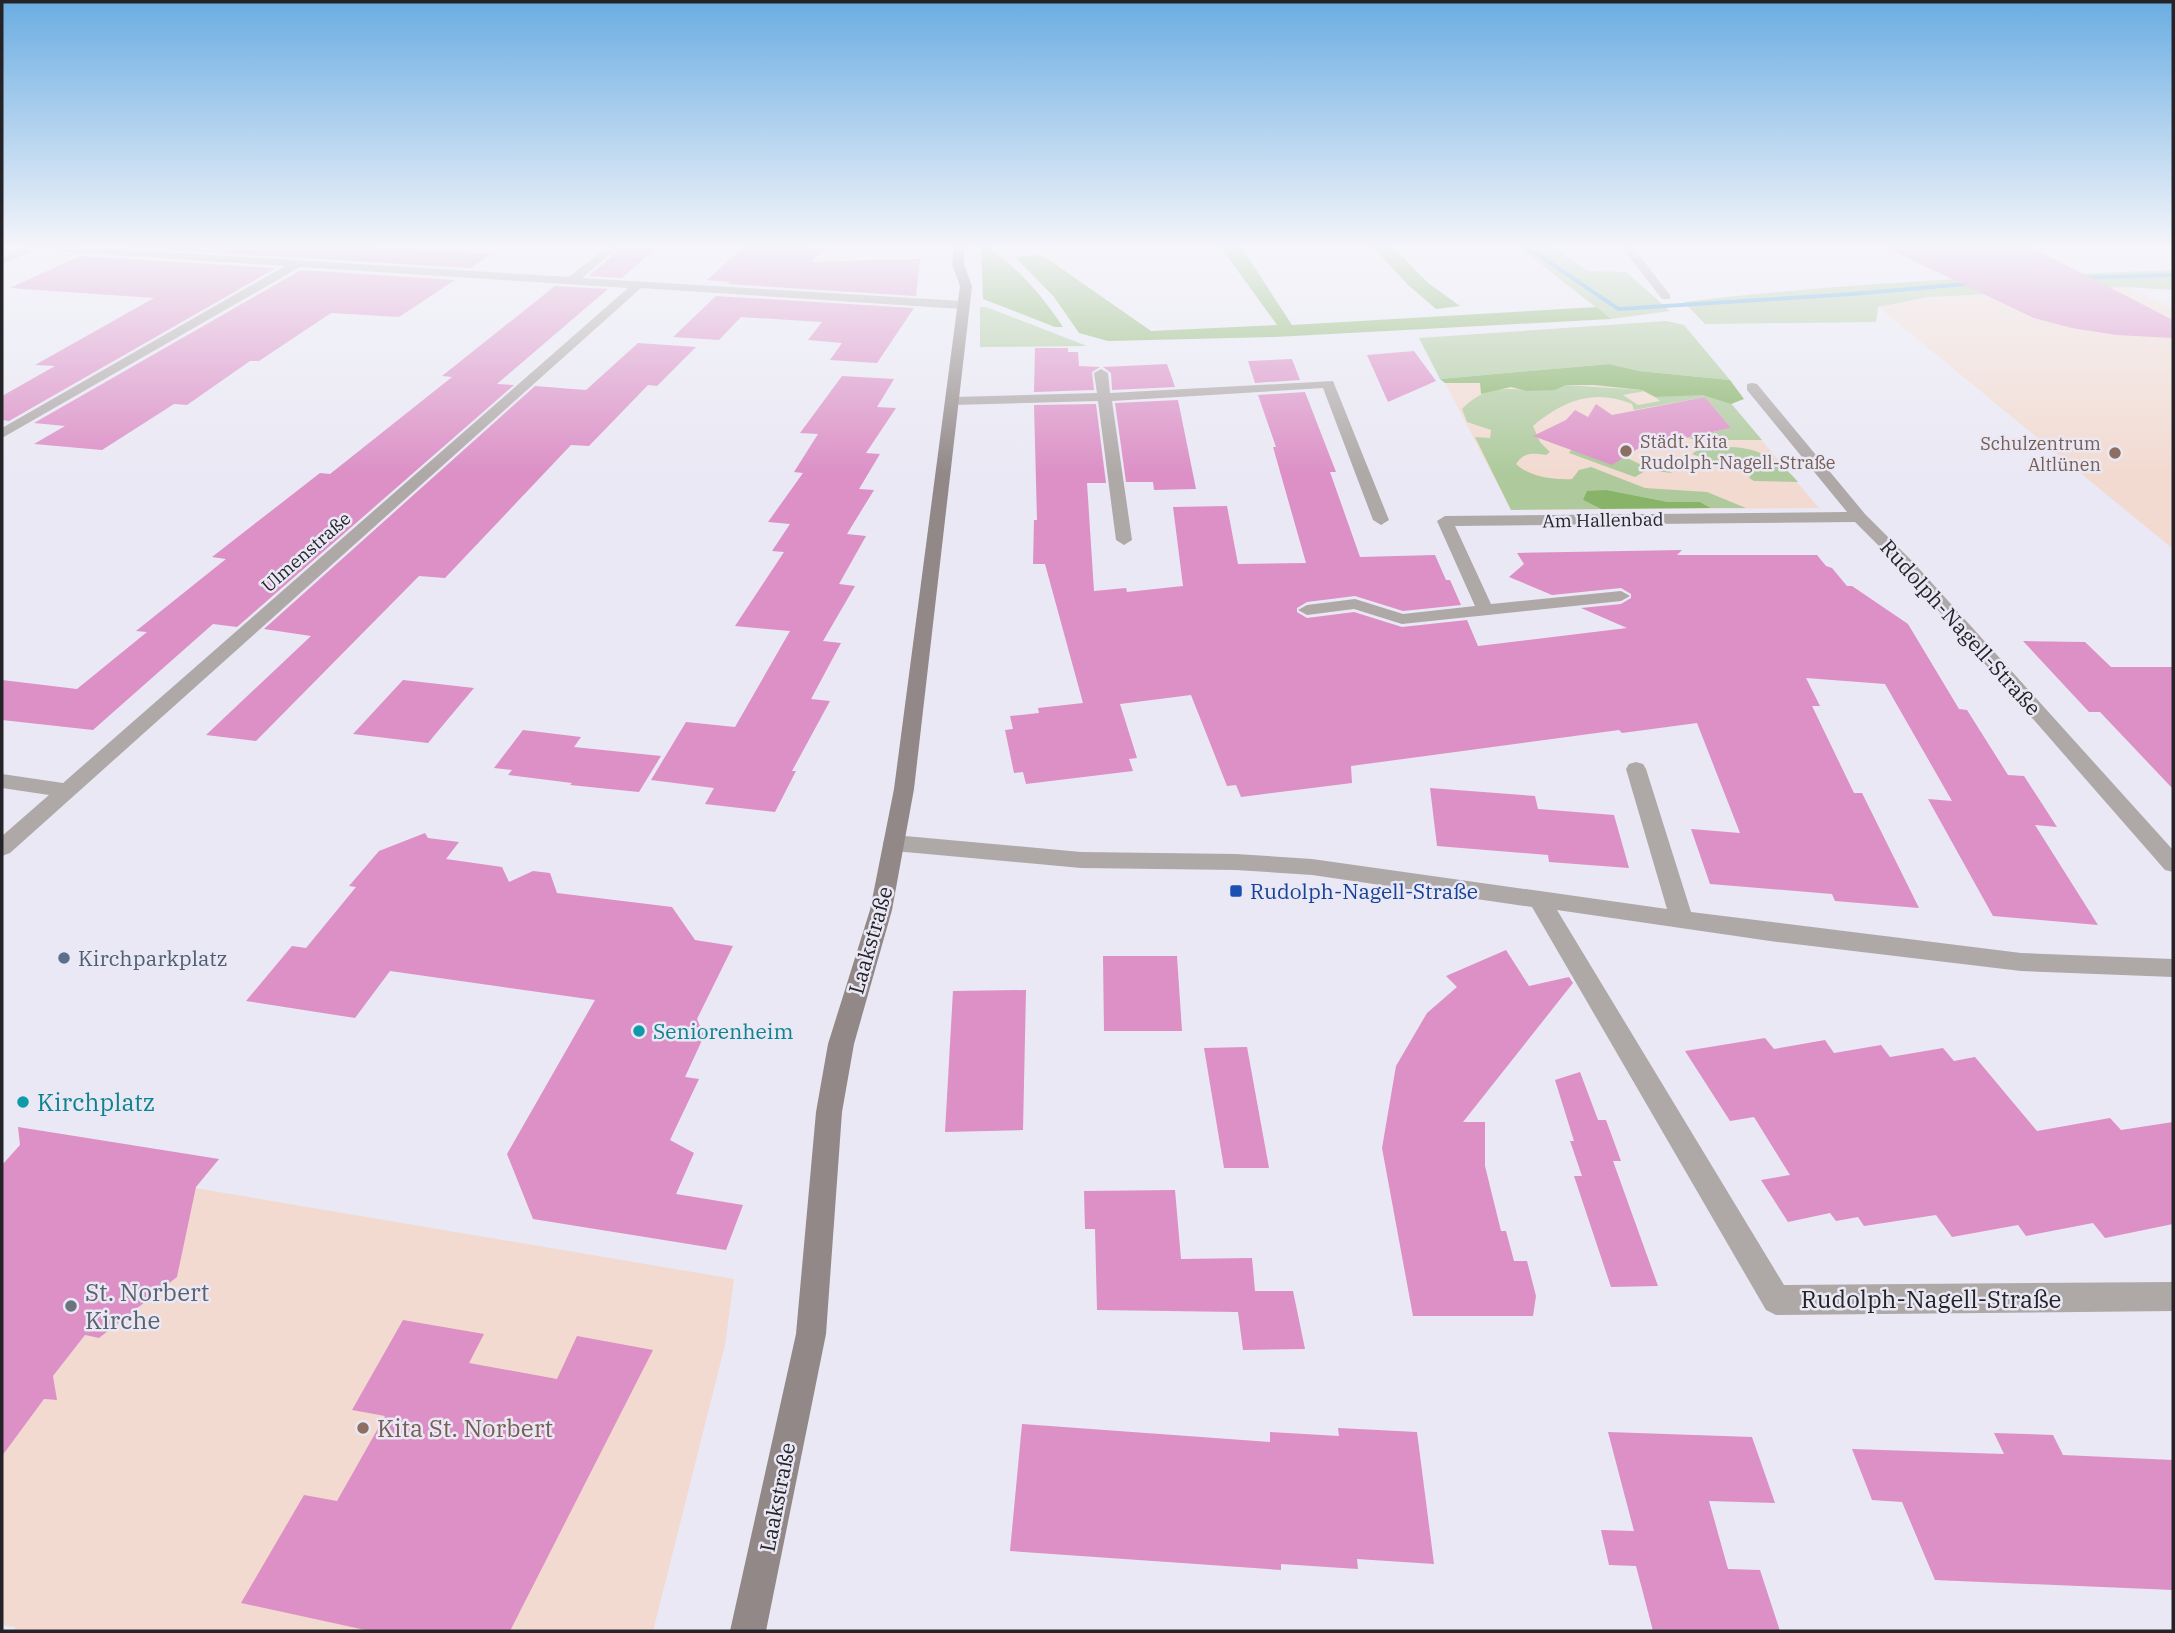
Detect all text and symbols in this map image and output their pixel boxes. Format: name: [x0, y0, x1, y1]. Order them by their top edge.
place label: Städt. Kita Rudolph-Nagell-Straße: [1640, 430, 1835, 474]
place label: Schulzentrum Altlünen: [1980, 432, 2101, 476]
marker: Städt. Kita Rudolph-Nagell-Straße: [1618, 443, 1634, 459]
marker: Schulzentrum Altlünen: [2107, 445, 2123, 461]
street label: Ulmenstraße: [257, 507, 355, 597]
street label: Am Hallenbad: [1542, 507, 1664, 533]
street label: Rudolph-Nagell-Straße: [1874, 533, 2048, 721]
place label: Rudolph-Nagell-Straße: [1250, 877, 1478, 905]
street label: Laakstraße: [841, 883, 899, 997]
marker: Rudolph-Nagell-Straße: [1228, 883, 1244, 899]
place label: Kirchparkplatz: [78, 944, 227, 972]
marker: Kirchparkplatz: [56, 950, 72, 966]
place label: Seniorenheim: [653, 1017, 793, 1045]
marker: Seniorenheim: [631, 1023, 647, 1039]
place label: Kirchplatz: [37, 1086, 155, 1118]
marker: Kirchplatz: [15, 1094, 31, 1110]
place label: St. Norbert Kirche: [85, 1276, 209, 1336]
street label: Rudolph-Nagell-Straße: [1801, 1283, 2061, 1315]
marker: St. Norbert Kirche: [63, 1298, 79, 1314]
place label: Kita St. Norbert: [377, 1412, 553, 1444]
marker: Kita St. Norbert: [355, 1420, 371, 1436]
street label: Laakstraße: [753, 1440, 801, 1554]

